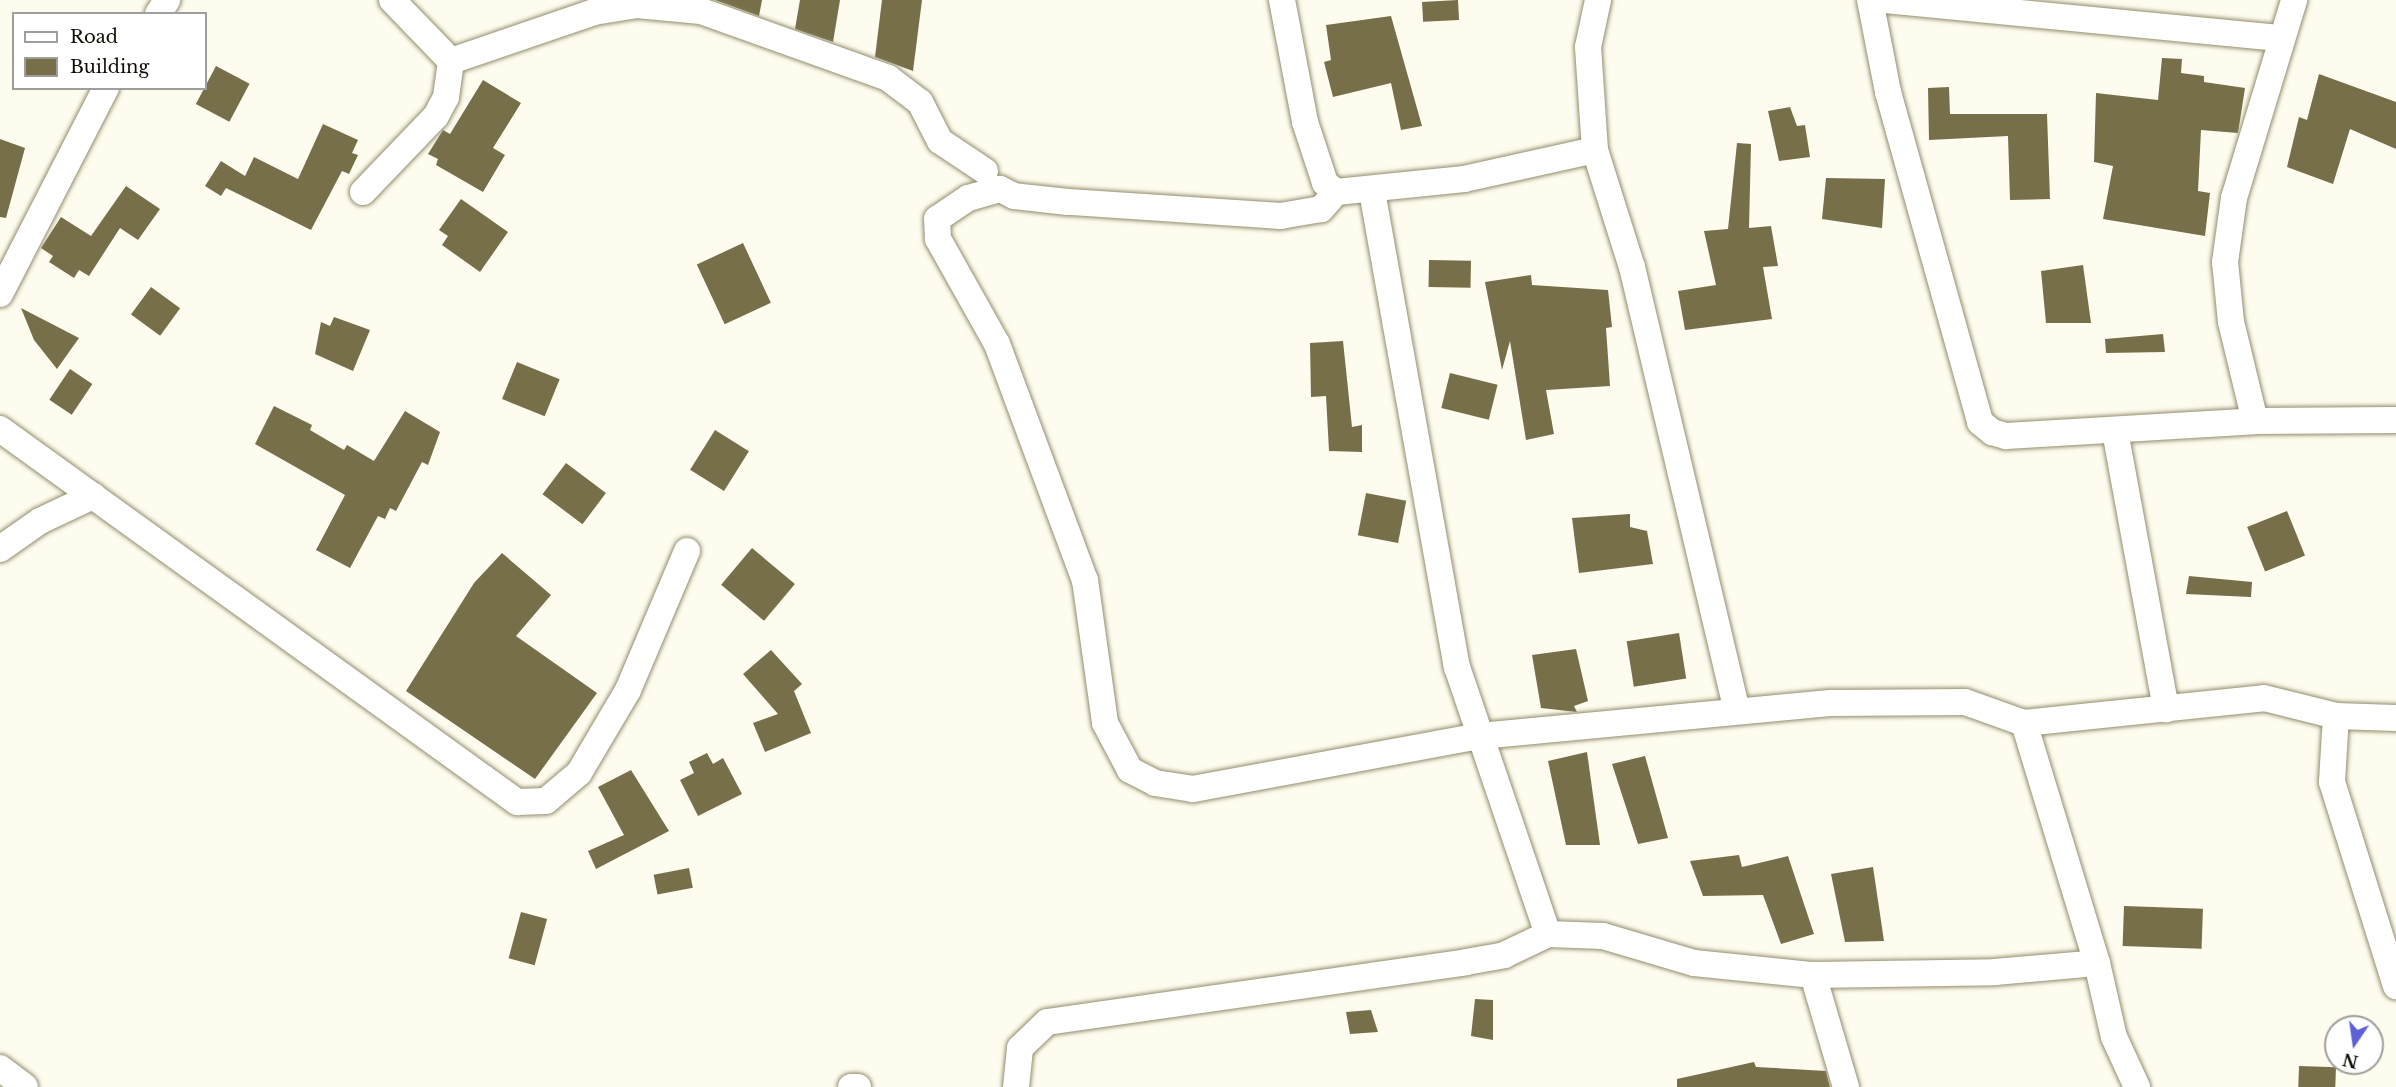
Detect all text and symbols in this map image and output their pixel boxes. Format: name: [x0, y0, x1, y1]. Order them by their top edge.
legend: [12, 12, 207, 90]
text: Road: [70, 26, 118, 48]
text: Building: [70, 56, 149, 78]
north arrow: [2324, 1015, 2384, 1075]
text: N: [2341, 1049, 2360, 1072]

